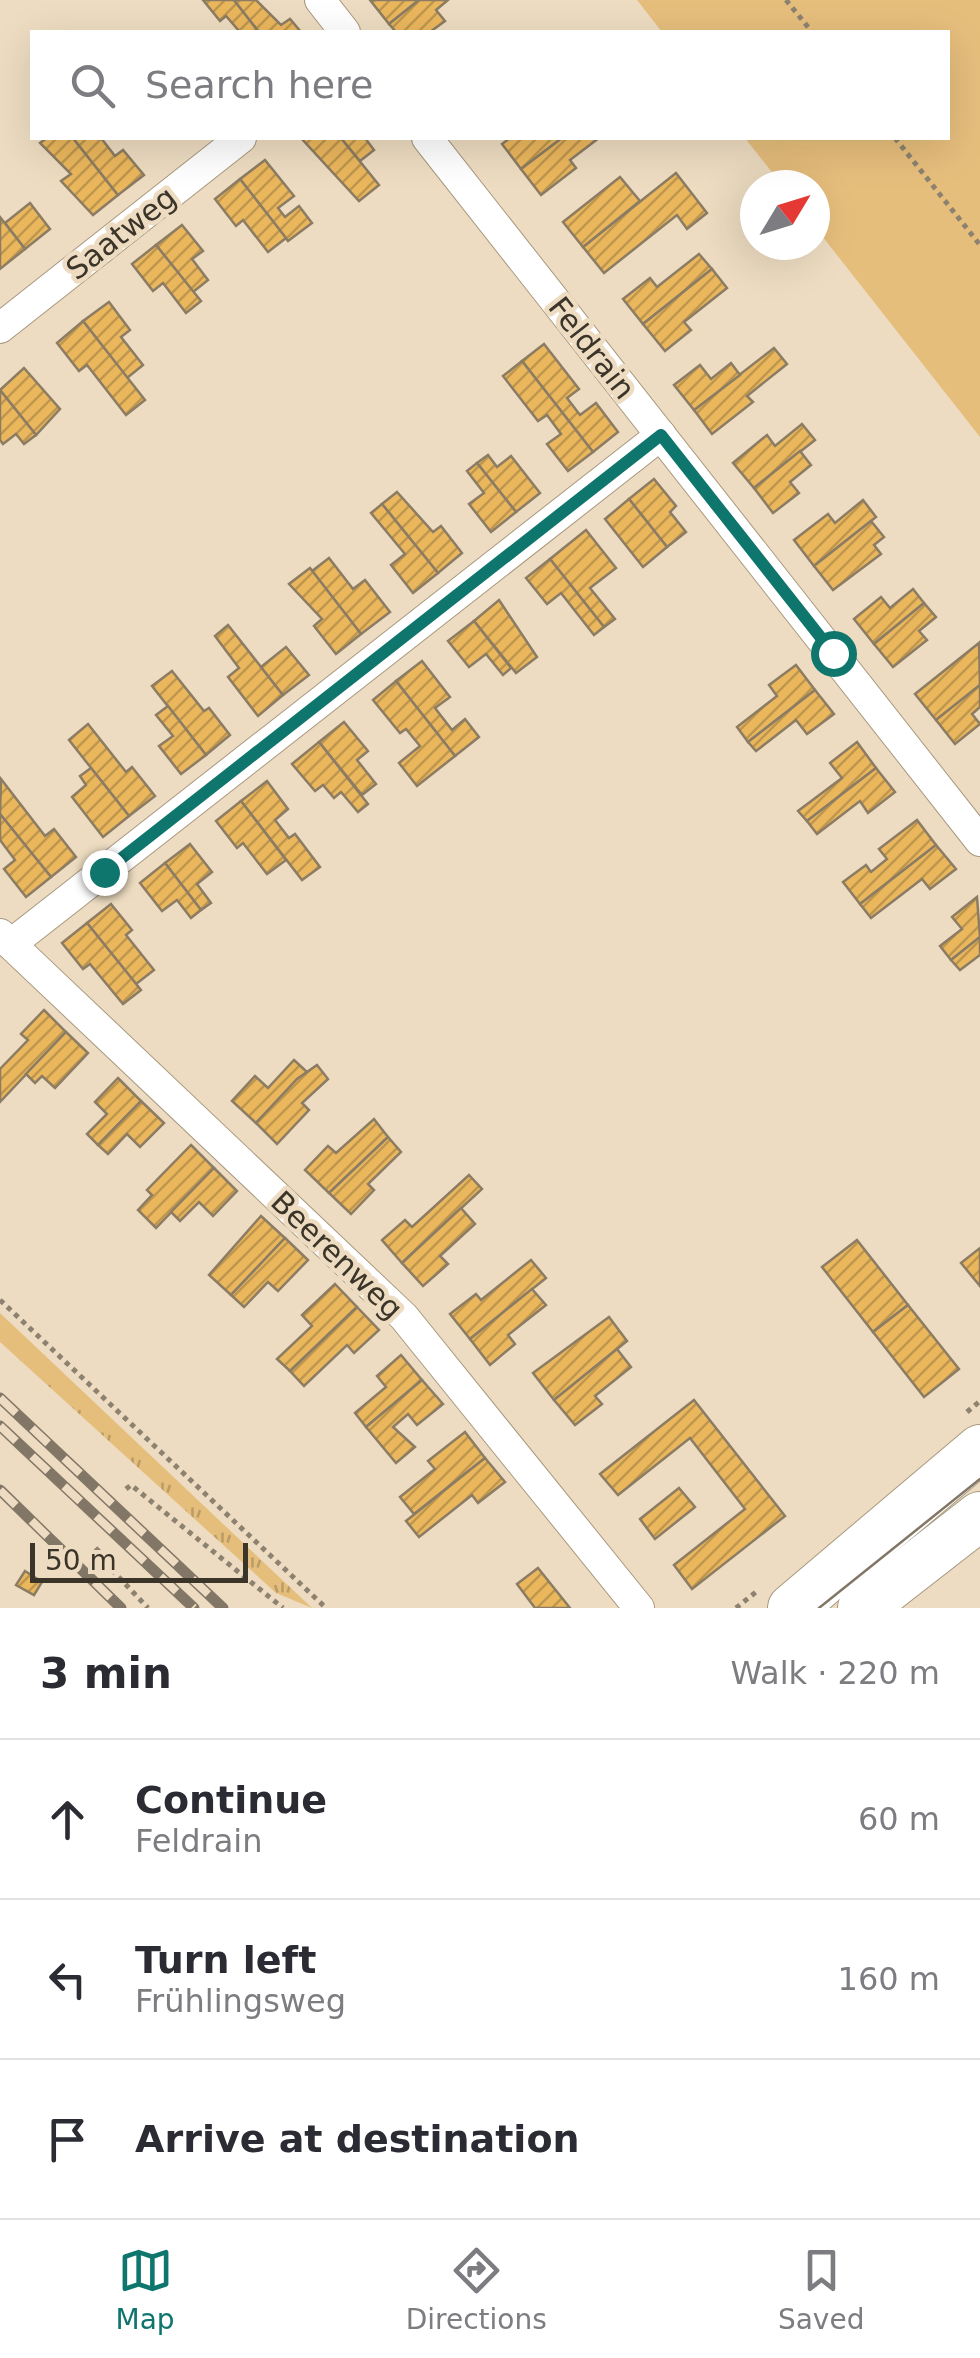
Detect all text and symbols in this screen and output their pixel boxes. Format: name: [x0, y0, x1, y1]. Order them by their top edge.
search box: [30, 30, 950, 140]
icon: search: [65, 58, 120, 113]
text: Search here: [145, 63, 373, 107]
north arrow: [740, 170, 830, 260]
street label: Saatweg: [59, 179, 183, 287]
street label: Feldrain: [541, 290, 643, 406]
route start: [811, 631, 857, 677]
route end: [82, 850, 128, 896]
street label: Beerenweg: [264, 1184, 410, 1326]
scale bar: [30, 1538, 248, 1582]
text: 50 m: [45, 1544, 117, 1577]
text: 3 min: [40, 1649, 172, 1698]
text: Walk · 220 m: [730, 1654, 940, 1692]
text: Continue: [135, 1778, 327, 1822]
icon: ahead: [40, 1792, 95, 1847]
text: 60 m: [858, 1800, 940, 1838]
text: Feldrain: [135, 1822, 262, 1860]
text: Turn left: [135, 1938, 316, 1982]
icon: left: [40, 1952, 95, 2007]
text: 160 m: [838, 1960, 940, 1998]
text: Frühlingsweg: [135, 1982, 346, 2020]
icon: arrive: [40, 2112, 95, 2167]
text: Arrive at destination: [135, 2117, 580, 2161]
tab: Map: [116, 2243, 175, 2336]
tab: Directions: [406, 2243, 547, 2336]
tab: Saved: [778, 2243, 864, 2336]

